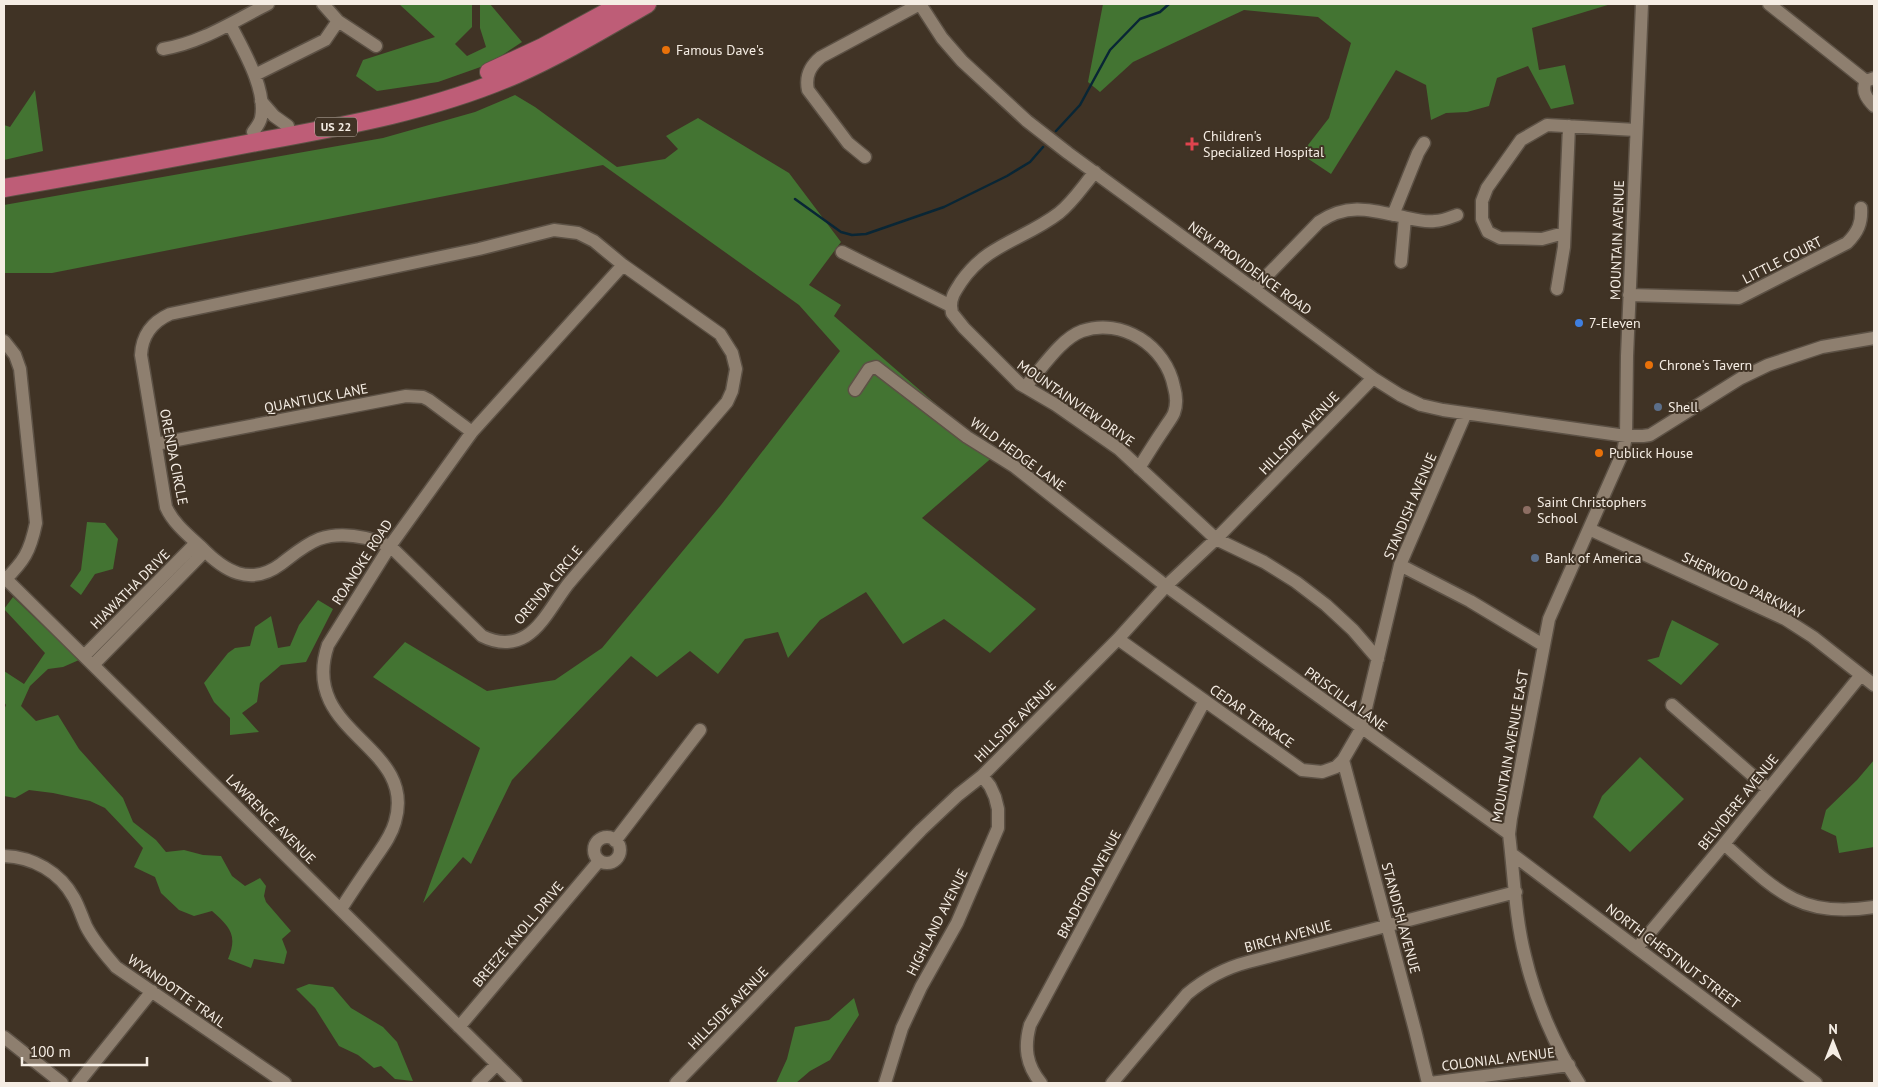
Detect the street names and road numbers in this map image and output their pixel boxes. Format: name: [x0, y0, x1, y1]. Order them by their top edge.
road number: US 22: [315, 118, 357, 136]
street label: MOUNTAIN AVENUE: [1606, 180, 1628, 300]
street label: NEW PROVIDENCE ROAD: [1185, 217, 1315, 319]
street label: LITTLE COURT: [1739, 232, 1825, 288]
street label: MOUNTAINVIEW DRIVE: [1014, 356, 1138, 450]
street label: QUANTUCK LANE: [262, 379, 370, 417]
street label: HILLSIDE AVENUE: [1255, 388, 1343, 478]
street label: ORENDA CIRCLE: [156, 407, 192, 507]
street label: WILD HEDGE LANE: [967, 413, 1069, 495]
street label: STANDISH AVENUE: [1379, 450, 1441, 562]
street label: ROANOKE ROAD: [328, 516, 396, 608]
street label: ORENDA CIRCLE: [510, 542, 586, 628]
street label: HIAWATHA DRIVE: [86, 545, 174, 633]
street label: SHERWOOD PARKWAY: [1679, 548, 1807, 622]
street label: PRISCILLA LANE: [1301, 663, 1391, 735]
street label: MOUNTAIN AVENUE EAST: [1488, 668, 1532, 824]
street label: HILLSIDE AVENUE: [970, 676, 1060, 766]
street label: CEDAR TERRACE: [1206, 680, 1298, 752]
street label: BELVIDERE AVENUE: [1694, 750, 1782, 854]
street label: LAWRENCE AVENUE: [222, 770, 320, 868]
street label: BRADFORD AVENUE: [1053, 827, 1125, 941]
street label: STANDISH AVENUE: [1378, 860, 1424, 976]
street label: HIGHLAND AVENUE: [902, 865, 972, 979]
street label: BREEZE KNOLL DRIVE: [468, 877, 568, 991]
street label: NORTH CHESTNUT STREET: [1602, 900, 1744, 1012]
street label: BIRCH AVENUE: [1242, 916, 1334, 956]
street label: WYANDOTTE TRAIL: [124, 950, 230, 1032]
street label: HILLSIDE AVENUE: [684, 963, 772, 1053]
street label: COLONIAL AVENUE: [1440, 1043, 1556, 1075]

